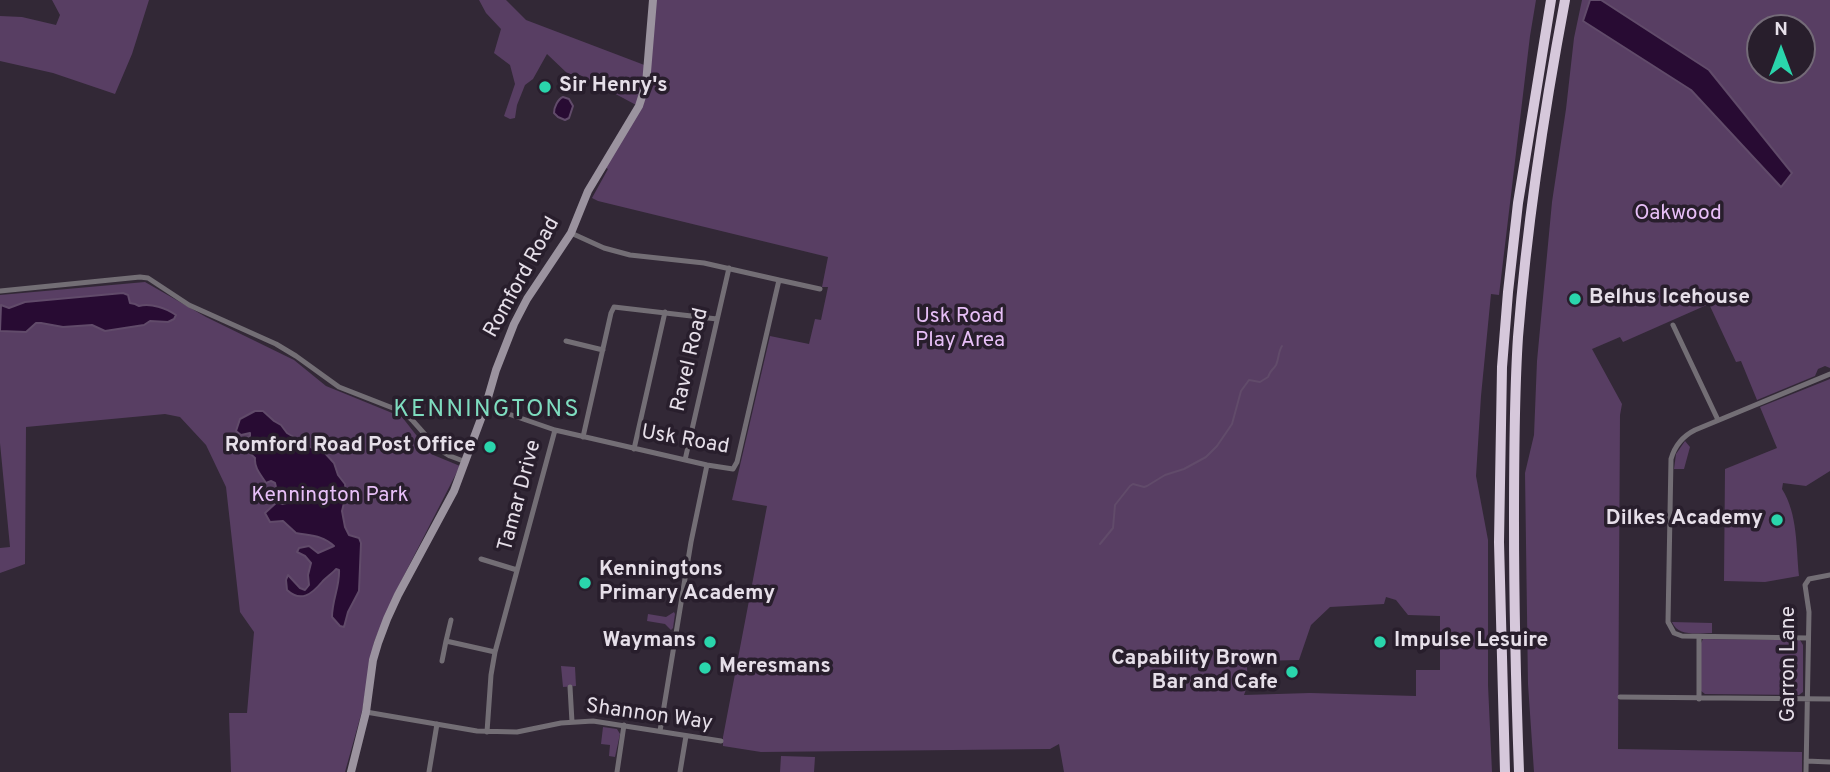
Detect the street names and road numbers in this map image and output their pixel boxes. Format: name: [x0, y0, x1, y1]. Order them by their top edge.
street label: Romford Road: [480, 213, 566, 343]
street label: Ravel Road: [667, 306, 715, 414]
street label: Usk Road: [639, 421, 731, 461]
street label: Tamar Drive: [494, 438, 548, 554]
street label: Garron Lane: [1777, 606, 1803, 722]
street label: Shannon Way: [584, 695, 714, 737]

